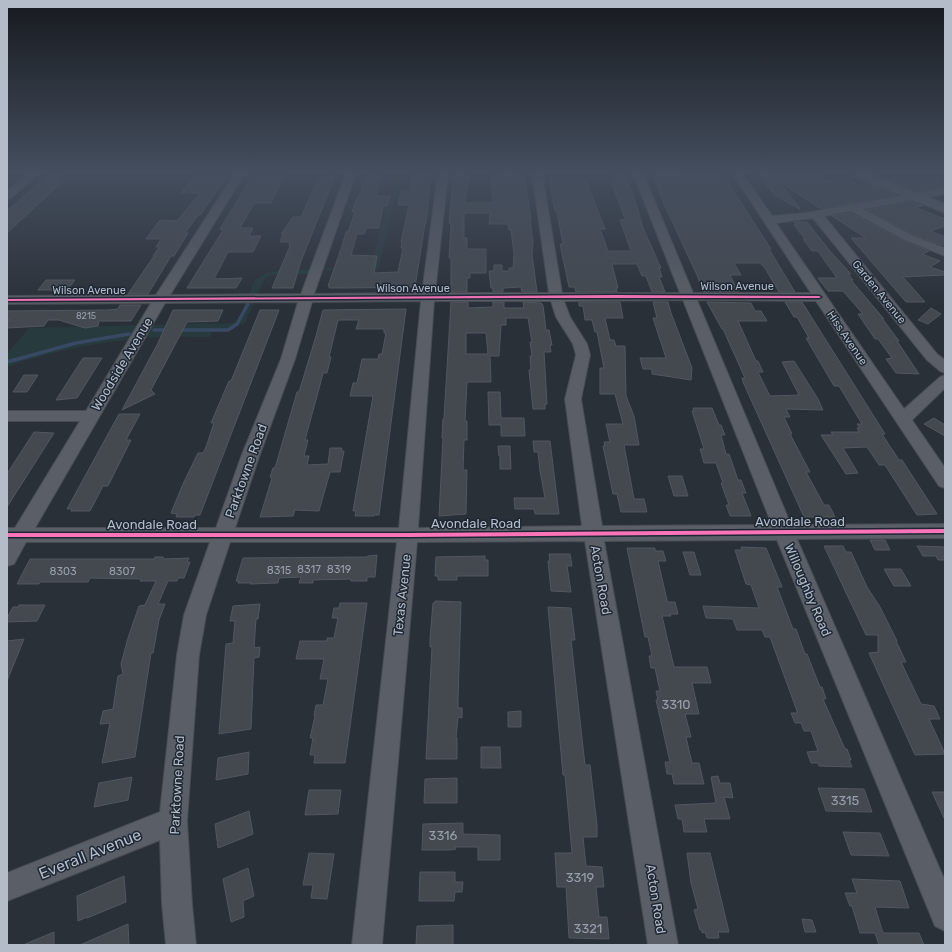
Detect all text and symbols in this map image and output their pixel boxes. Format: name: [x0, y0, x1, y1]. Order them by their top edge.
street label: Garden Avenue: [849, 258, 909, 326]
street label: Wilson Avenue: [700, 280, 774, 293]
street label: Wilson Avenue: [376, 282, 450, 295]
street label: Wilson Avenue: [52, 284, 126, 297]
street label: Hiss Avenue: [824, 308, 870, 368]
house number: 8215: [76, 311, 96, 321]
street label: Woodside Avenue: [88, 315, 156, 413]
street label: Parktowne Road: [222, 422, 270, 520]
street label: Avondale Road: [755, 514, 845, 529]
street label: Avondale Road: [431, 516, 521, 531]
street label: Avondale Road: [107, 517, 197, 532]
street label: Willoughby Road: [781, 541, 834, 639]
street label: Acton Road: [588, 544, 614, 616]
street label: Texas Avenue: [390, 553, 414, 637]
house number: 8317: [297, 563, 321, 576]
house number: 8319: [327, 563, 351, 576]
house number: 8315: [267, 564, 292, 577]
house number: 8303: [49, 565, 77, 578]
house number: 8307: [109, 565, 135, 578]
house number: 3310: [661, 697, 691, 712]
street label: Parktowne Road: [167, 735, 187, 835]
house number: 3315: [831, 793, 860, 808]
street label: Everall Avenue: [36, 825, 144, 883]
house number: 3316: [429, 828, 458, 843]
street label: Acton Road: [643, 863, 669, 935]
house number: 3319: [566, 870, 595, 885]
house number: 3321: [574, 921, 602, 936]

